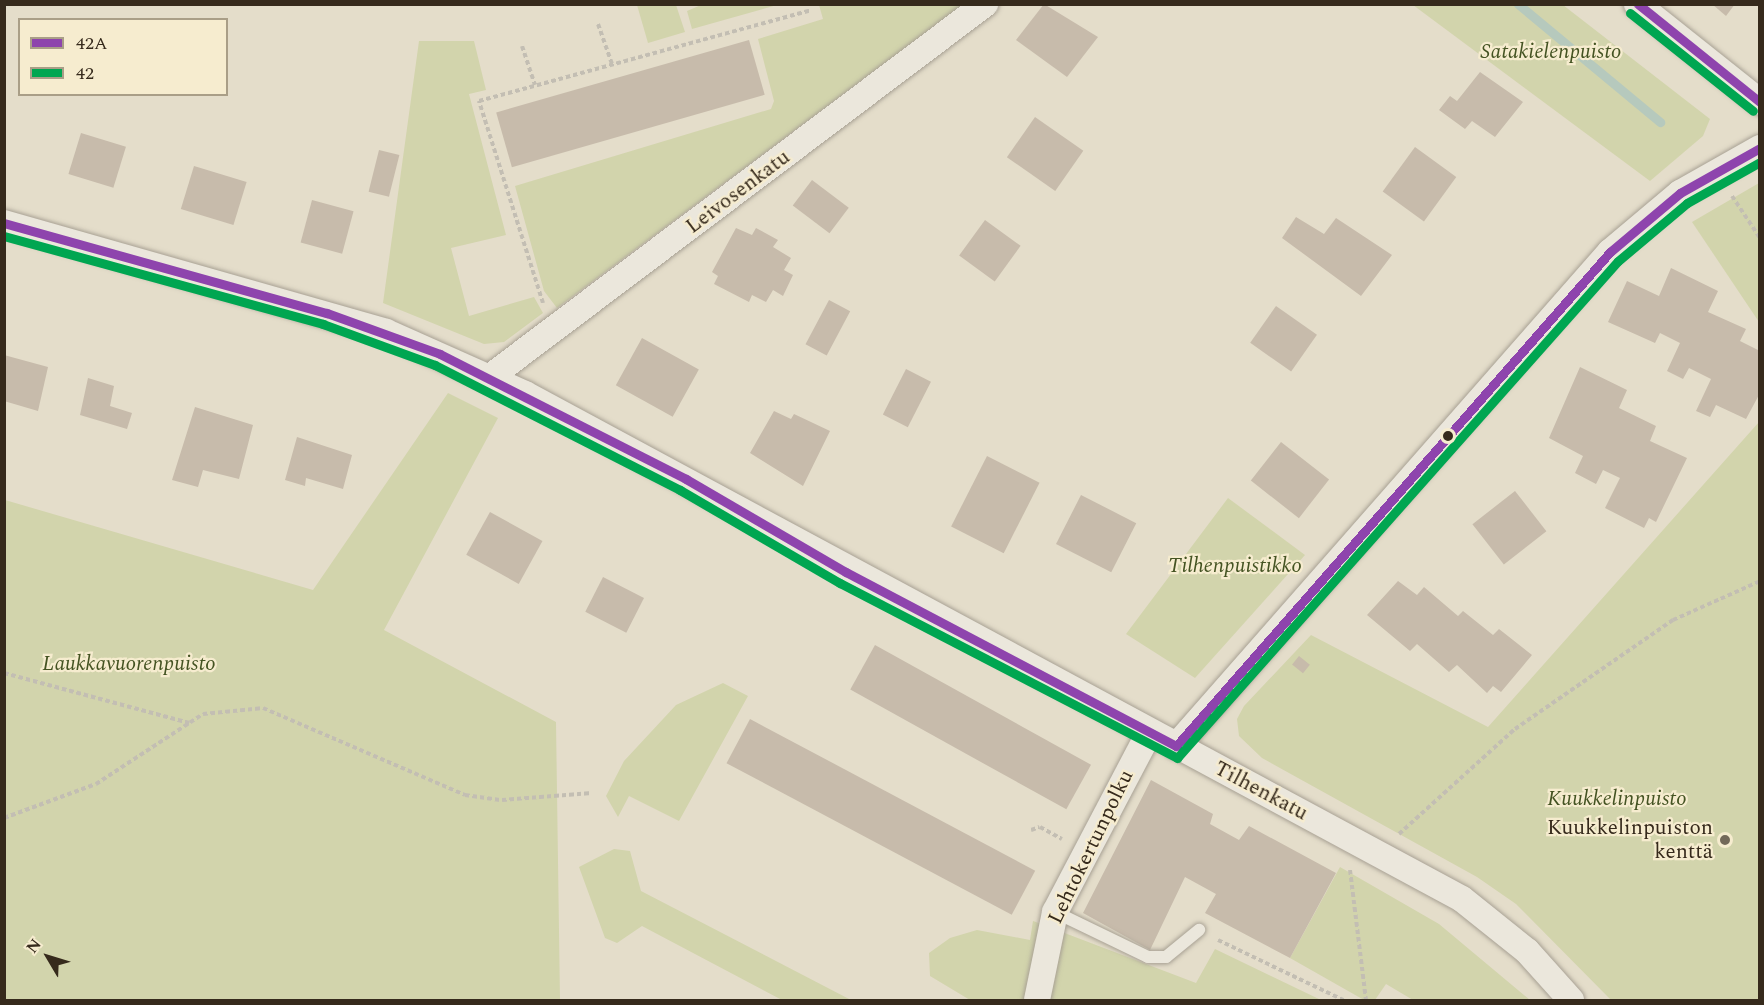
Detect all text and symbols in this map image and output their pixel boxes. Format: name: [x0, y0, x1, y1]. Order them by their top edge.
legend: [18, 18, 228, 96]
text: 42A: [76, 30, 108, 57]
park label: Satakielenpuisto: [1480, 39, 1622, 65]
text: 42: [76, 60, 94, 87]
street label: Leivosenkatu: [681, 145, 795, 239]
unlabelled marker: [1442, 430, 1454, 442]
park label: Tilhenpuistikko: [1168, 553, 1302, 579]
park label: Laukkavuorenpuisto: [42, 651, 216, 677]
street label: Tilhenkatu: [1210, 756, 1312, 826]
street label: Lehtokertunpolku: [1043, 766, 1139, 928]
park label: Kuukkelinpuisto: [1547, 786, 1687, 812]
place label: Kuukkelinpuiston kenttä: [1547, 815, 1713, 865]
marker: Kuukkelinpuiston kenttä: [1718, 833, 1732, 847]
north arrow: [18, 927, 78, 987]
text: N: [20, 933, 47, 958]

